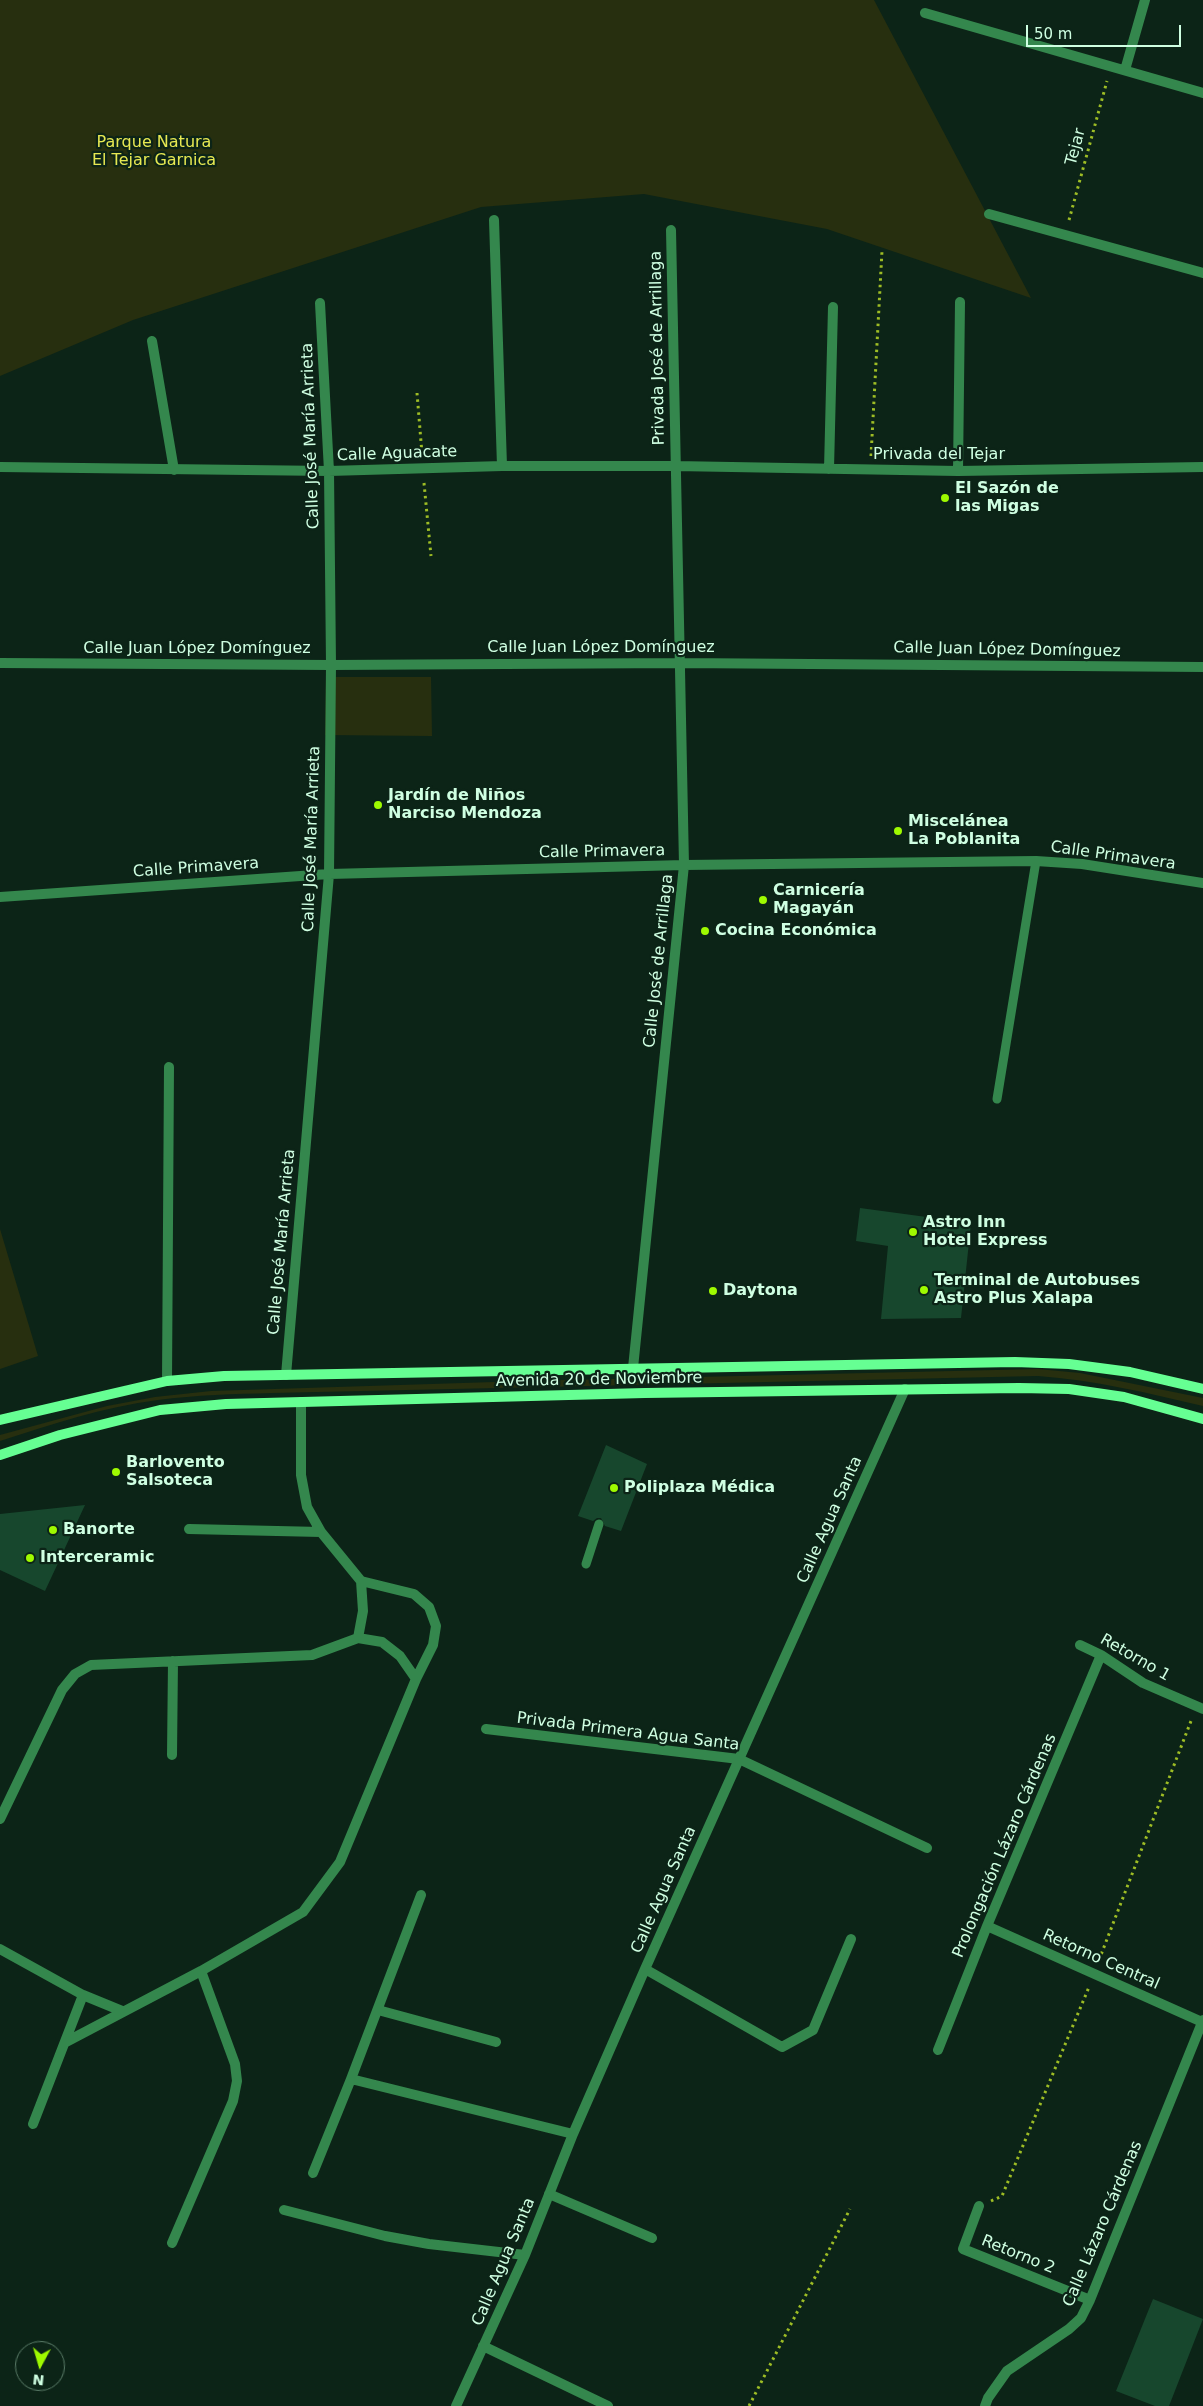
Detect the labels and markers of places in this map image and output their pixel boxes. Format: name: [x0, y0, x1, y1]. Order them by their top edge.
place label: El Sazón de las Migas: [955, 479, 1059, 517]
marker: El Sazón de las Migas: [939, 492, 951, 504]
place label: Jardín de Niños Narciso Mendoza: [388, 786, 542, 824]
marker: Jardín de Niños Narciso Mendoza: [372, 799, 384, 811]
place label: Miscelánea La Poblanita: [908, 812, 1020, 850]
marker: Miscelánea La Poblanita: [892, 825, 904, 837]
place label: Carnicería Magayán: [773, 881, 865, 919]
marker: Carnicería Magayán: [757, 894, 769, 906]
place label: Cocina Económica: [715, 921, 877, 941]
marker: Cocina Económica: [699, 925, 711, 937]
place label: Astro Inn Hotel Express: [923, 1213, 1047, 1251]
marker: Astro Inn Hotel Express: [907, 1226, 919, 1238]
place label: Terminal de Autobuses Astro Plus Xalapa: [934, 1271, 1140, 1309]
place label: Daytona: [723, 1281, 798, 1301]
marker: Terminal de Autobuses Astro Plus Xalapa: [918, 1284, 930, 1296]
marker: Daytona: [707, 1285, 719, 1297]
place label: Barlovento Salsoteca: [126, 1453, 225, 1491]
marker: Barlovento Salsoteca: [110, 1466, 122, 1478]
place label: Poliplaza Médica: [624, 1478, 775, 1498]
marker: Poliplaza Médica: [608, 1482, 620, 1494]
place label: Banorte: [63, 1520, 135, 1540]
marker: Banorte: [47, 1524, 59, 1536]
place label: Interceramic: [40, 1548, 154, 1568]
marker: Interceramic: [24, 1552, 36, 1564]

